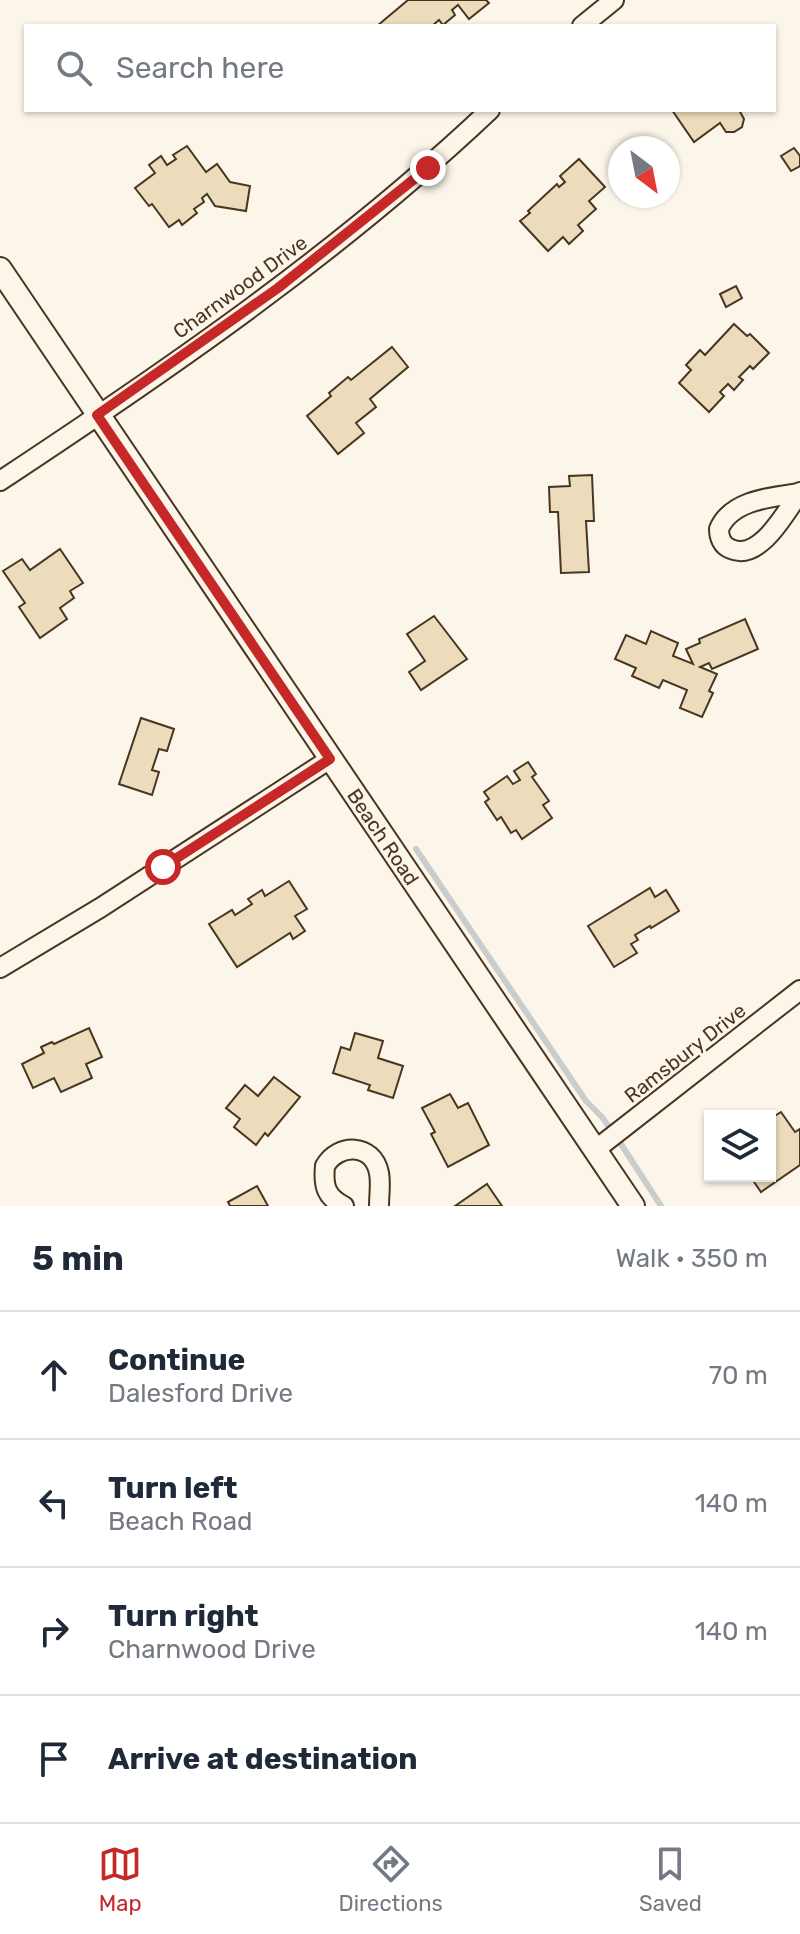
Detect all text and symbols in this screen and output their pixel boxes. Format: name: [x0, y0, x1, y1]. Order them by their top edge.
search box: [24, 24, 776, 112]
icon: search: [52, 46, 96, 90]
text: Search here: [116, 50, 284, 86]
north arrow: [608, 136, 680, 208]
route end: [410, 150, 446, 186]
street label: Charnwood Drive: [168, 230, 312, 344]
street label: Beach Road: [342, 784, 424, 890]
route start: [145, 849, 181, 885]
street label: Ramsbury Drive: [620, 998, 750, 1108]
map controls: [704, 1110, 776, 1182]
button: layers: [704, 1110, 776, 1182]
text: 5 min: [32, 1238, 124, 1279]
text: Walk · 350 m: [616, 1243, 768, 1274]
text: Continue: [108, 1342, 245, 1378]
icon: ahead: [32, 1353, 76, 1397]
text: 70 m: [709, 1360, 768, 1391]
text: Dalesford Drive: [108, 1378, 293, 1409]
text: Turn left: [108, 1470, 238, 1506]
icon: left: [32, 1481, 76, 1525]
text: 140 m: [695, 1488, 768, 1519]
text: Beach Road: [108, 1506, 252, 1537]
text: Turn right: [108, 1598, 259, 1634]
icon: right: [32, 1609, 76, 1653]
text: 140 m: [695, 1616, 768, 1647]
text: Charnwood Drive: [108, 1634, 316, 1665]
icon: arrive: [32, 1737, 76, 1781]
text: Arrive at destination: [108, 1741, 418, 1777]
tab: Map: [98, 1842, 142, 1917]
tab: Directions: [338, 1842, 443, 1917]
tab: Saved: [639, 1842, 702, 1917]

